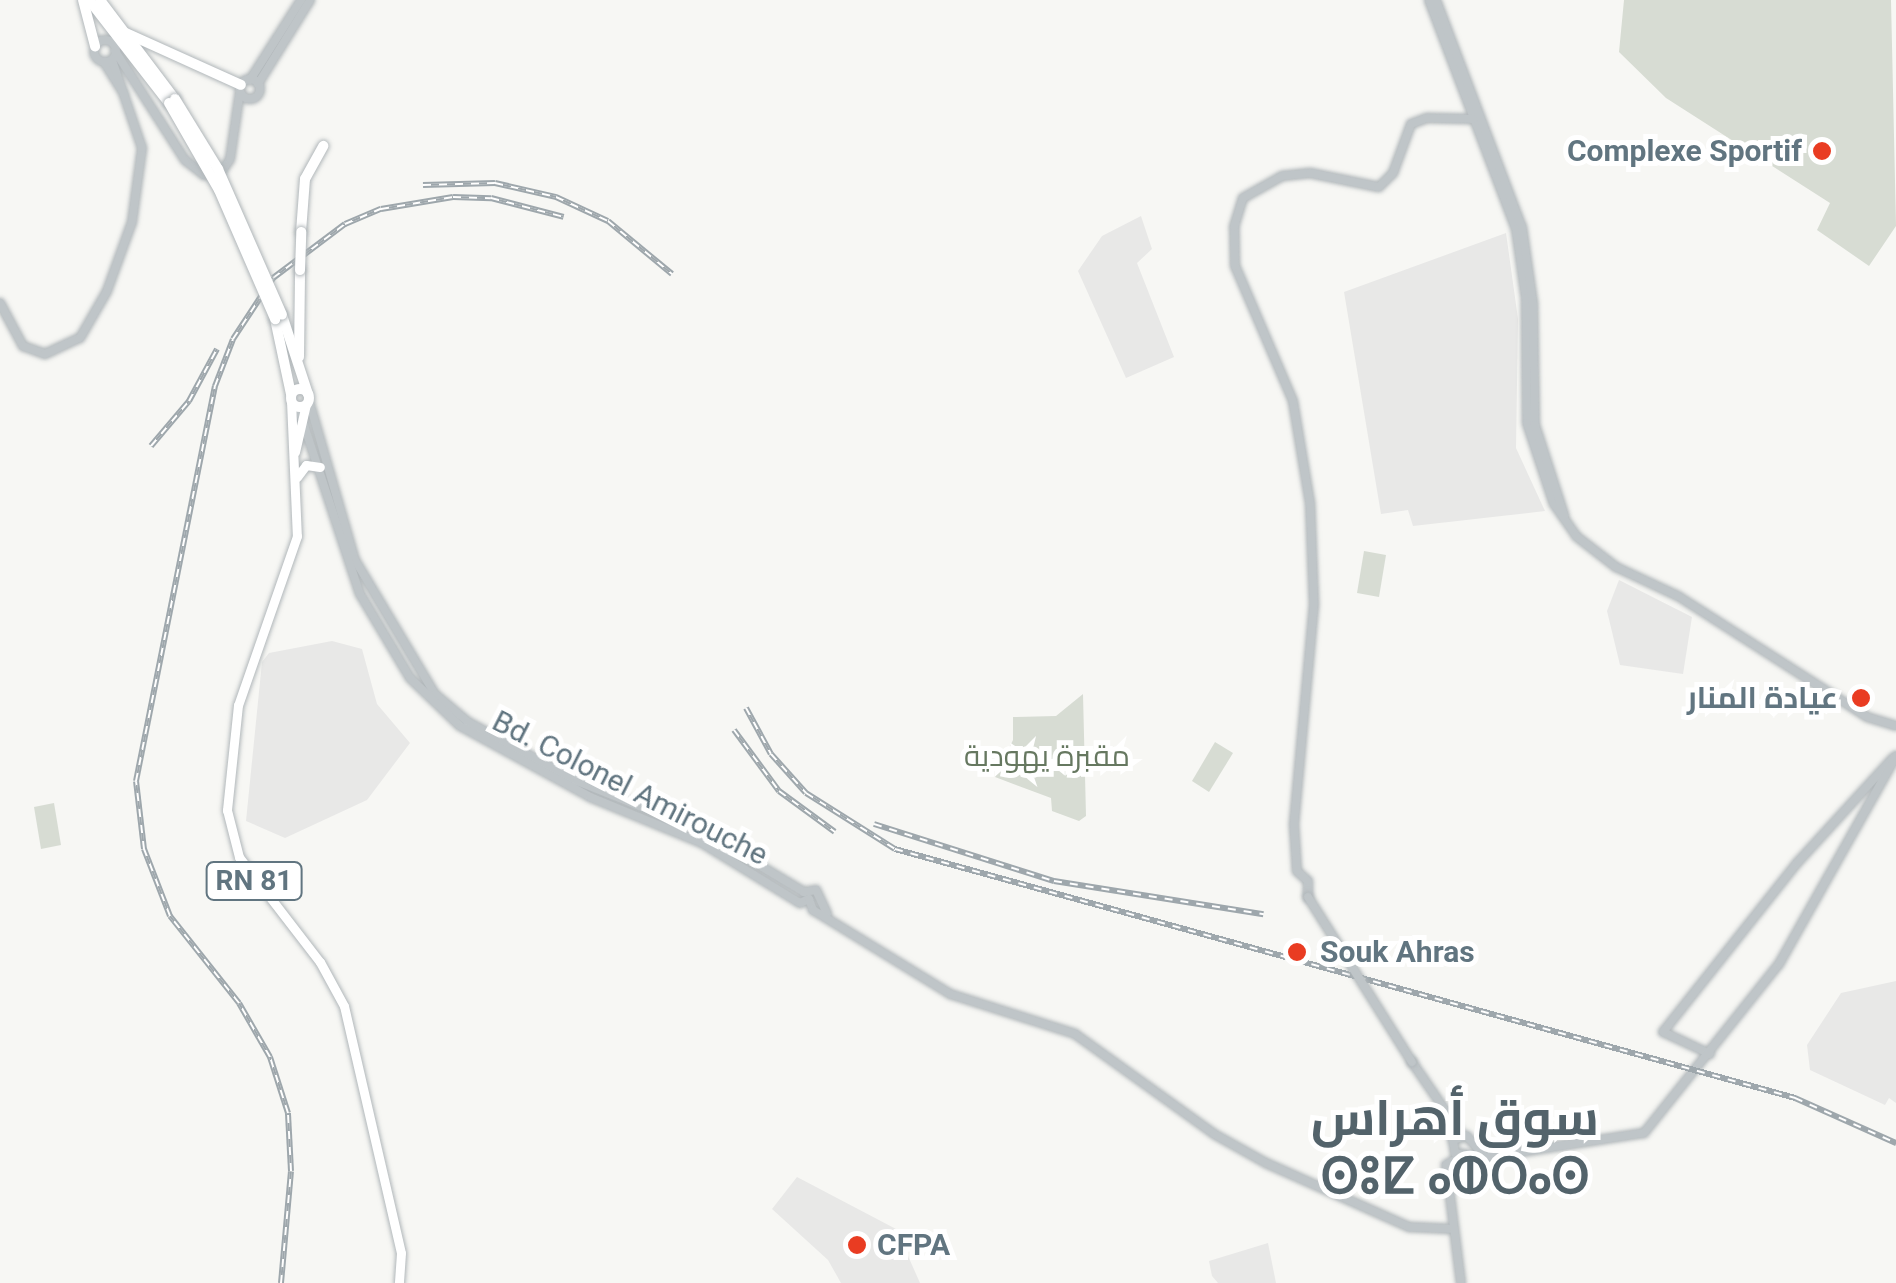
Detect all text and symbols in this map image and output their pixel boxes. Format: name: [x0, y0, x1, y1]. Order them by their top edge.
place label: Complexe Sportif: [1567, 133, 1802, 169]
marker: Complexe Sportif: [1811, 140, 1833, 162]
place label: عيادة المنار: [1687, 680, 1838, 716]
marker: عيادة المنار: [1848, 685, 1874, 711]
street label: Bd. Colonel Amirouche: [486, 703, 774, 873]
park label: مقبرة يهودية: [964, 738, 1130, 774]
road number: RN 81: [204, 858, 304, 904]
place label: Souk Ahras: [1320, 934, 1475, 970]
marker: Souk Ahras: [1284, 939, 1310, 965]
district label: سوق أهراس ⵙⵓⵇ ⴰⵀⵔⴰⵙ: [1311, 1088, 1599, 1206]
place label: CFPA: [877, 1227, 950, 1263]
marker: CFPA: [846, 1234, 868, 1256]

